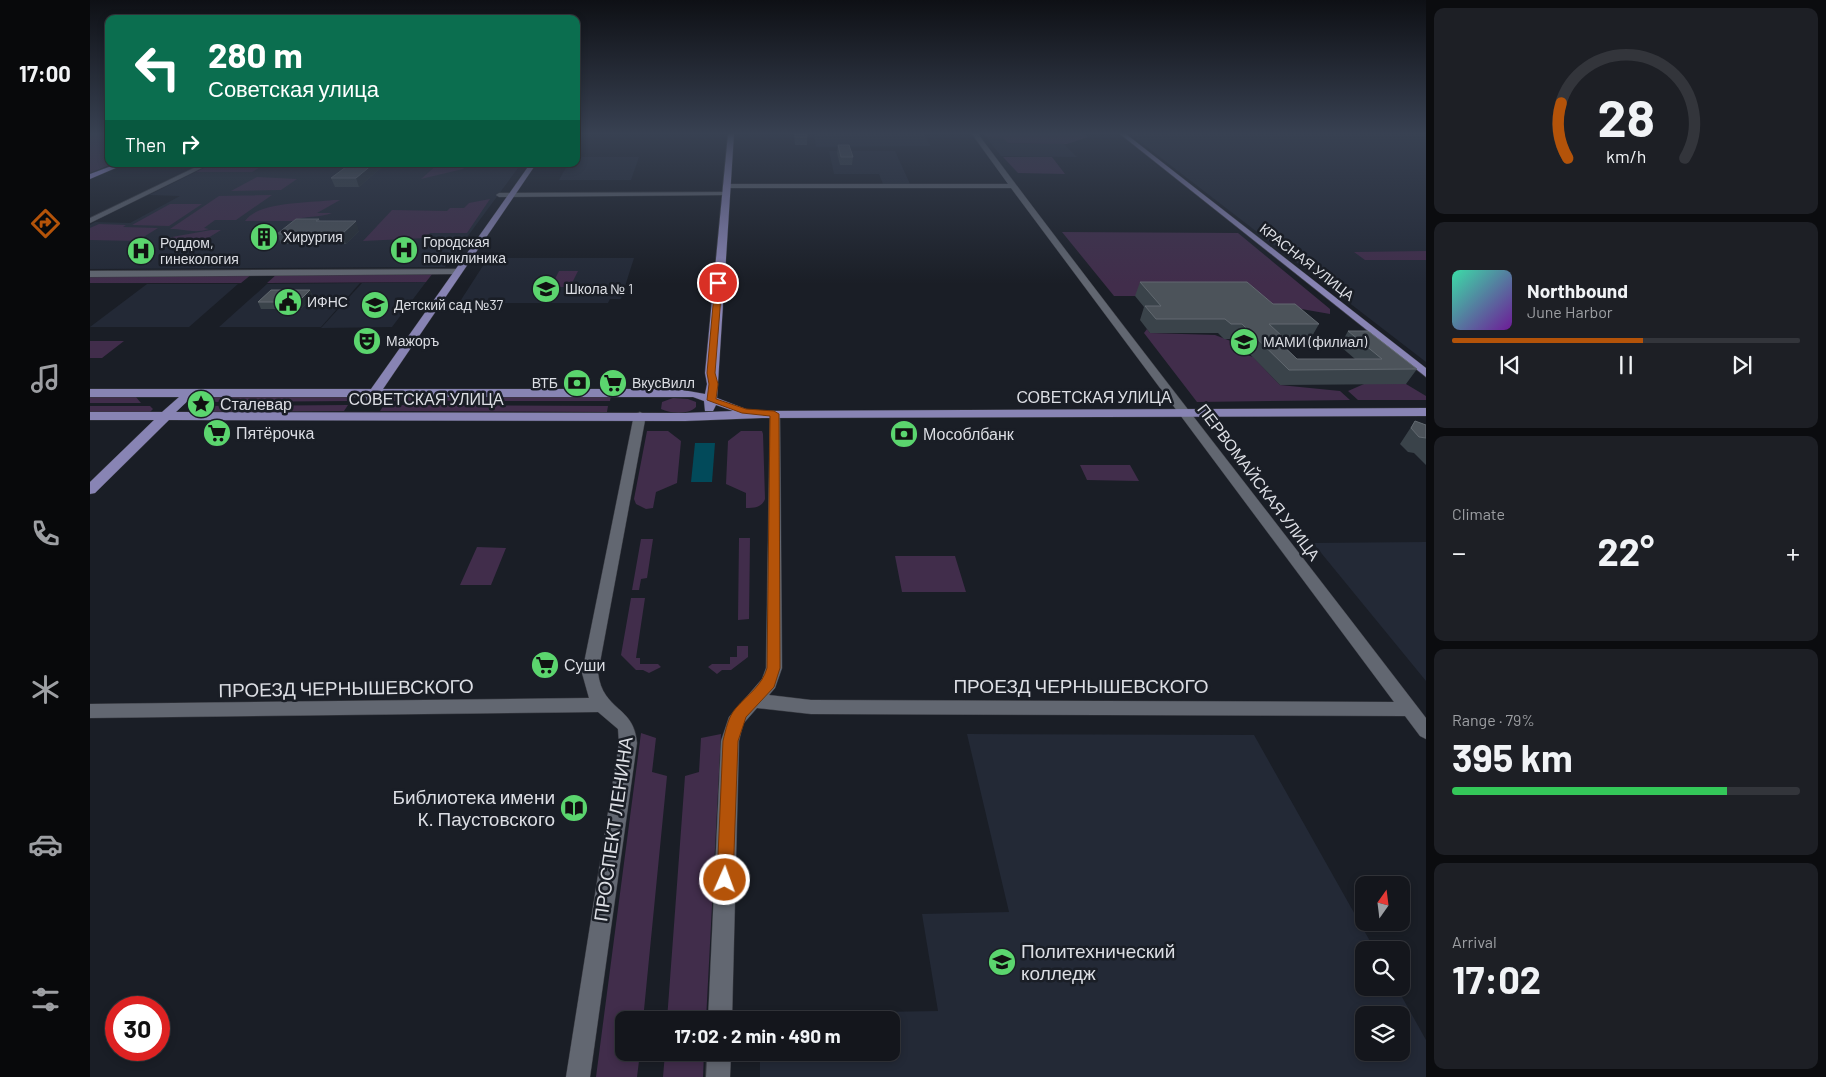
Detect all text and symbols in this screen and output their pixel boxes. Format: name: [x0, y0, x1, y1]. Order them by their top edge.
text: 280 m: [208, 33, 303, 75]
icon: left: [125, 35, 190, 100]
text: 17:00: [19, 60, 71, 86]
text: Советская улица: [208, 75, 379, 101]
text: 28: [1597, 85, 1655, 147]
icon: right: [176, 130, 204, 158]
text: Then: [125, 133, 166, 156]
text: km/h: [1606, 145, 1646, 167]
icon: directions: [28, 206, 63, 241]
street label: КРАСНАЯ УЛИЦА: [1257, 219, 1359, 304]
building icon: Хирургия: [249, 222, 279, 252]
place label: Хирургия: [283, 228, 343, 245]
place label: Городская поликлиника: [423, 233, 506, 266]
place label: Роддом, гинекология: [160, 234, 239, 267]
hospital icon: Городская поликлиника: [389, 235, 419, 265]
hospital icon: Роддом, гинекология: [126, 236, 156, 266]
pin: [697, 262, 739, 304]
icon: arrive: [704, 269, 732, 297]
school or university icon: Школа № 1: [531, 274, 561, 304]
text: Northbound: [1527, 279, 1628, 302]
place label: Школа № 1: [565, 280, 633, 297]
public building icon: ИФНС: [273, 287, 303, 317]
school or university icon: Детский сад №37: [360, 290, 390, 320]
place label: ИФНС: [307, 293, 348, 310]
place label: Детский сад №37: [394, 296, 504, 313]
text: June Harbor: [1527, 302, 1613, 321]
theatre icon: Мажоръ: [352, 326, 382, 356]
school or university icon: МАМИ (филиал): [1229, 327, 1259, 357]
place label: Мажоръ: [386, 332, 440, 349]
place label: МАМИ (филиал): [1263, 333, 1367, 350]
icon: previous: [1496, 351, 1524, 379]
icon: pause: [1612, 351, 1640, 379]
icon: next: [1728, 351, 1756, 379]
icon: music: [28, 361, 63, 396]
bank icon: ВТБ: [562, 368, 592, 398]
supermarket icon: ВкусВилл: [598, 368, 628, 398]
place label: ВТБ: [532, 374, 558, 391]
place label: ВкусВилл: [632, 374, 695, 391]
street label: СОВЕТСКАЯ УЛИЦА: [1016, 387, 1172, 406]
place icon: Сталевар: [186, 389, 216, 419]
street label: СОВЕТСКАЯ УЛИЦА: [348, 389, 504, 408]
place label: Сталевар: [220, 394, 292, 413]
street label: ПЕРВОМАЙСКАЯ УЛИЦА: [1194, 400, 1325, 564]
supermarket icon: Пятёрочка: [202, 418, 232, 448]
bank icon: Мособлбанк: [889, 419, 919, 449]
place label: Пятёрочка: [236, 423, 315, 442]
place label: Мособлбанк: [923, 424, 1015, 443]
text: Climate: [1452, 504, 1505, 523]
icon: phone: [28, 516, 63, 551]
text: 22°: [1598, 528, 1654, 574]
text: −: [1452, 535, 1466, 569]
text: +: [1786, 535, 1800, 569]
supermarket icon: Суши: [530, 650, 560, 680]
place label: Суши: [564, 655, 605, 674]
icon: climate: [28, 672, 63, 707]
street label: ПРОЕЗД ЧЕРНЫШЕВСКОГО: [218, 674, 474, 701]
street label: ПРОЕЗД ЧЕРНЫШЕВСКОГО: [953, 674, 1209, 697]
text: Range · 79%: [1452, 710, 1535, 729]
text: 395 km: [1452, 734, 1573, 780]
street label: ПРОСПЕКТ ЛЕНИНА: [588, 735, 637, 923]
place label: Библиотека имени К. Паустовского: [393, 785, 555, 830]
library icon: Библиотека имени К. Паустовского: [559, 793, 589, 823]
icon: car: [28, 827, 63, 862]
position arrow: [698, 853, 750, 905]
north arrow: [1355, 876, 1410, 931]
map controls: [1355, 876, 1410, 1061]
text: Arrival: [1452, 932, 1497, 951]
place label: Политехнический колледж: [1021, 939, 1175, 984]
button: search: [1355, 941, 1410, 996]
school or university icon: Политехнический колледж: [987, 947, 1017, 977]
text: 17:02: [1452, 956, 1541, 1002]
icon: filters: [28, 982, 63, 1017]
speed limit sign: 30: [105, 996, 170, 1061]
button: layers: [1355, 1006, 1410, 1061]
text: 17:02 · 2 min · 490 m: [674, 1024, 841, 1047]

